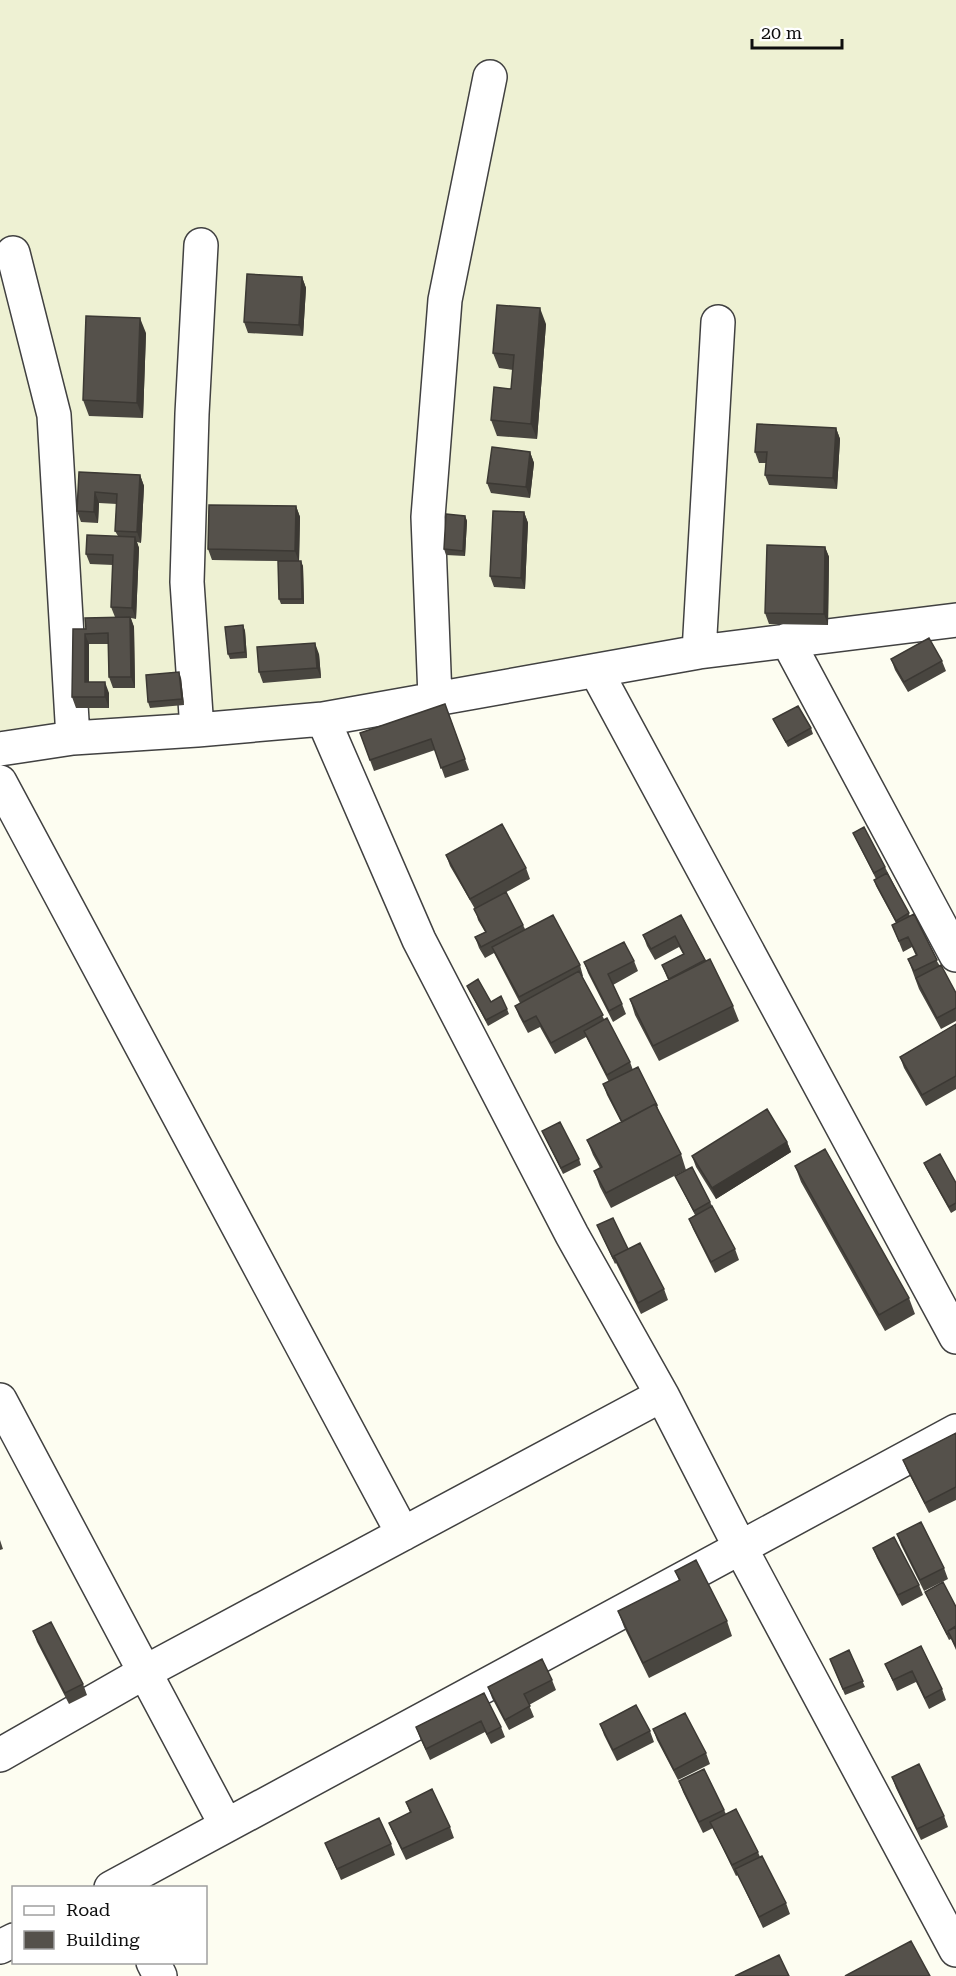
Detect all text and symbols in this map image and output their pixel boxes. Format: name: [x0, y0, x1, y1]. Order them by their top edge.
scale bar: [752, 12, 842, 50]
text: 20 m: [761, 22, 802, 43]
legend: [12, 1886, 207, 1964]
text: Road: [66, 1899, 111, 1920]
text: Building: [66, 1929, 140, 1950]

